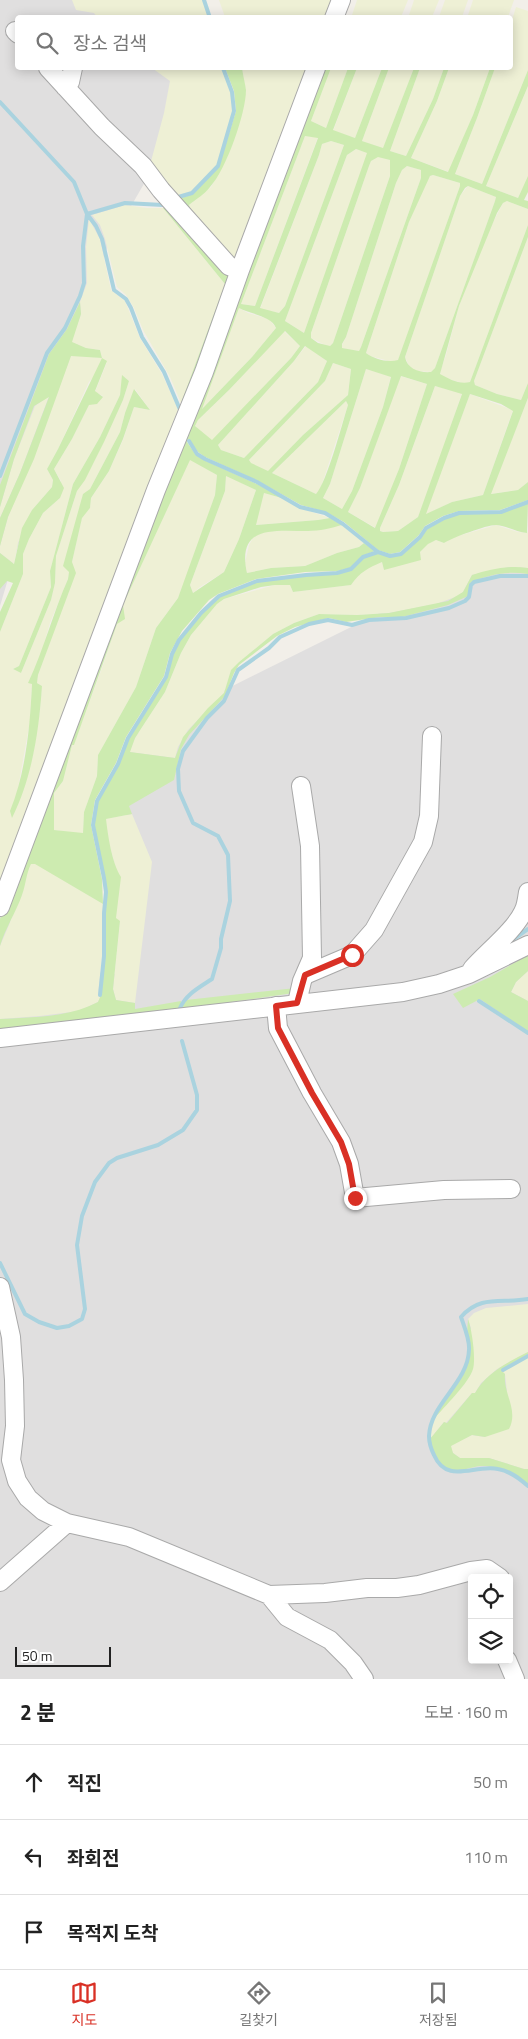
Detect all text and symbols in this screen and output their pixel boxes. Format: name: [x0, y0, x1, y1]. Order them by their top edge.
search box: [15, 15, 513, 70]
text: 장소 검색: [73, 28, 147, 57]
icon: search: [33, 29, 61, 57]
route start: [341, 944, 364, 967]
route end: [344, 1187, 367, 1210]
map controls: [468, 1574, 513, 1664]
button: locate: [468, 1574, 513, 1619]
button: layers: [468, 1619, 513, 1664]
scale bar: [15, 1644, 111, 1667]
text: 50 m: [22, 1645, 52, 1666]
text: 2 분: [20, 1696, 56, 1728]
text: 도보 · 160 m: [424, 1700, 508, 1724]
icon: ahead: [20, 1768, 48, 1796]
text: 직진: [67, 1768, 102, 1797]
text: 50 m: [473, 1770, 508, 1794]
icon: left: [20, 1843, 48, 1871]
text: 좌회전: [67, 1843, 119, 1872]
text: 110 m: [464, 1845, 508, 1869]
icon: arrive: [20, 1918, 48, 1946]
text: 목적지 도착: [67, 1918, 159, 1947]
tab: 지도: [70, 1979, 98, 2030]
tab: 길찾기: [239, 1979, 278, 2030]
tab: 저장됨: [419, 1979, 458, 2030]

